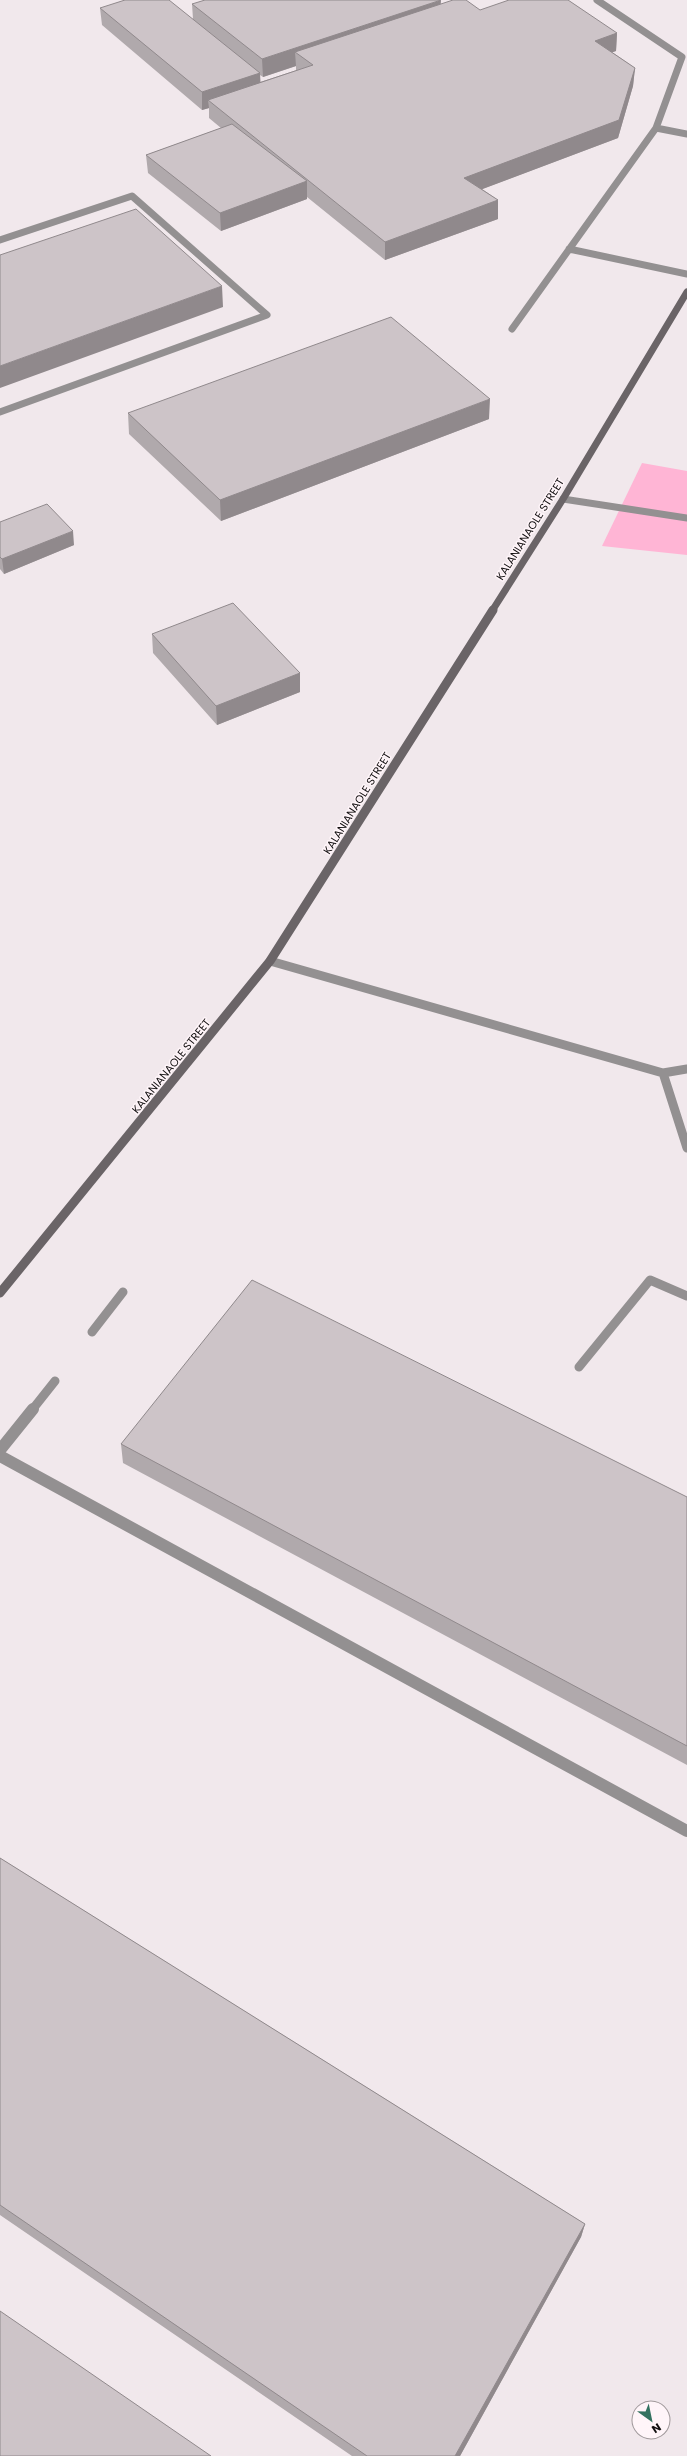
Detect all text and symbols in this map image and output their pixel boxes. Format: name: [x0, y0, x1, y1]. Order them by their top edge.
street label: KALANIANAOLE STREET: [492, 475, 568, 583]
street label: KALANIANAOLE STREET: [319, 749, 395, 857]
street label: KALANIANAOLE STREET: [128, 1015, 214, 1117]
north arrow: [631, 2400, 671, 2440]
text: N: [649, 2419, 664, 2437]

